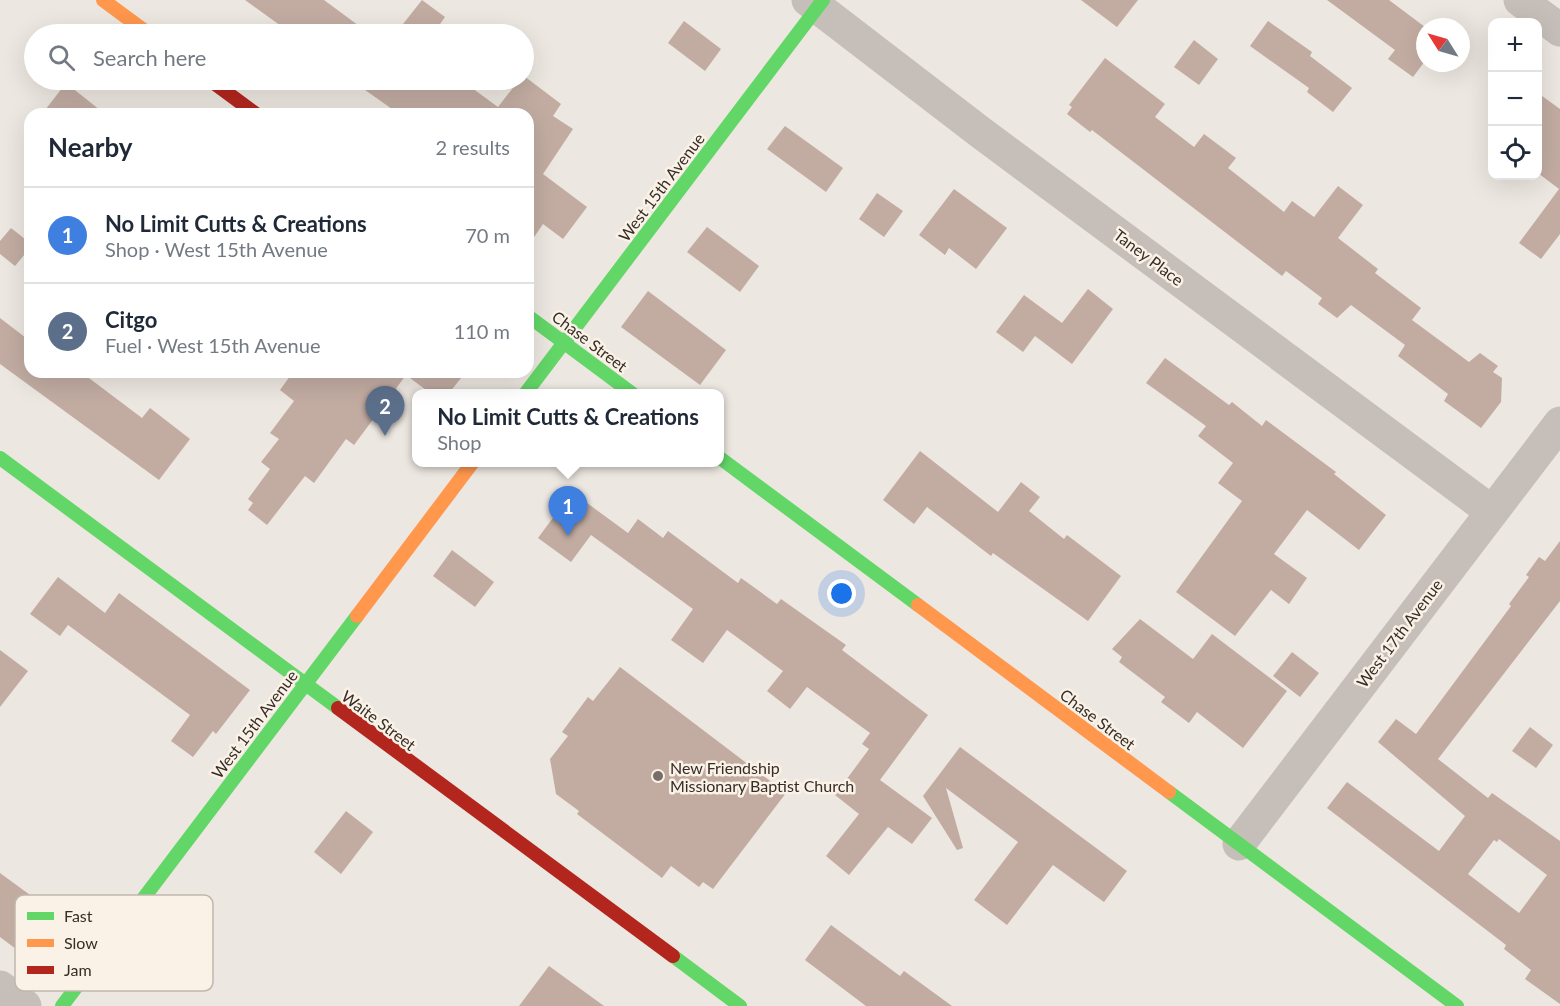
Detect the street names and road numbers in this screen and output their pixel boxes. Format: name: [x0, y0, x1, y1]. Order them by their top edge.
street label: West 15th Avenue: [614, 129, 708, 245]
street label: Taney Place: [1111, 225, 1187, 289]
street label: Chase Street: [549, 307, 632, 376]
street label: West 17th Avenue: [1352, 575, 1446, 691]
street label: West 15th Avenue: [207, 666, 301, 782]
street label: Chase Street: [1057, 685, 1140, 754]
street label: Waite Street: [338, 686, 420, 754]

